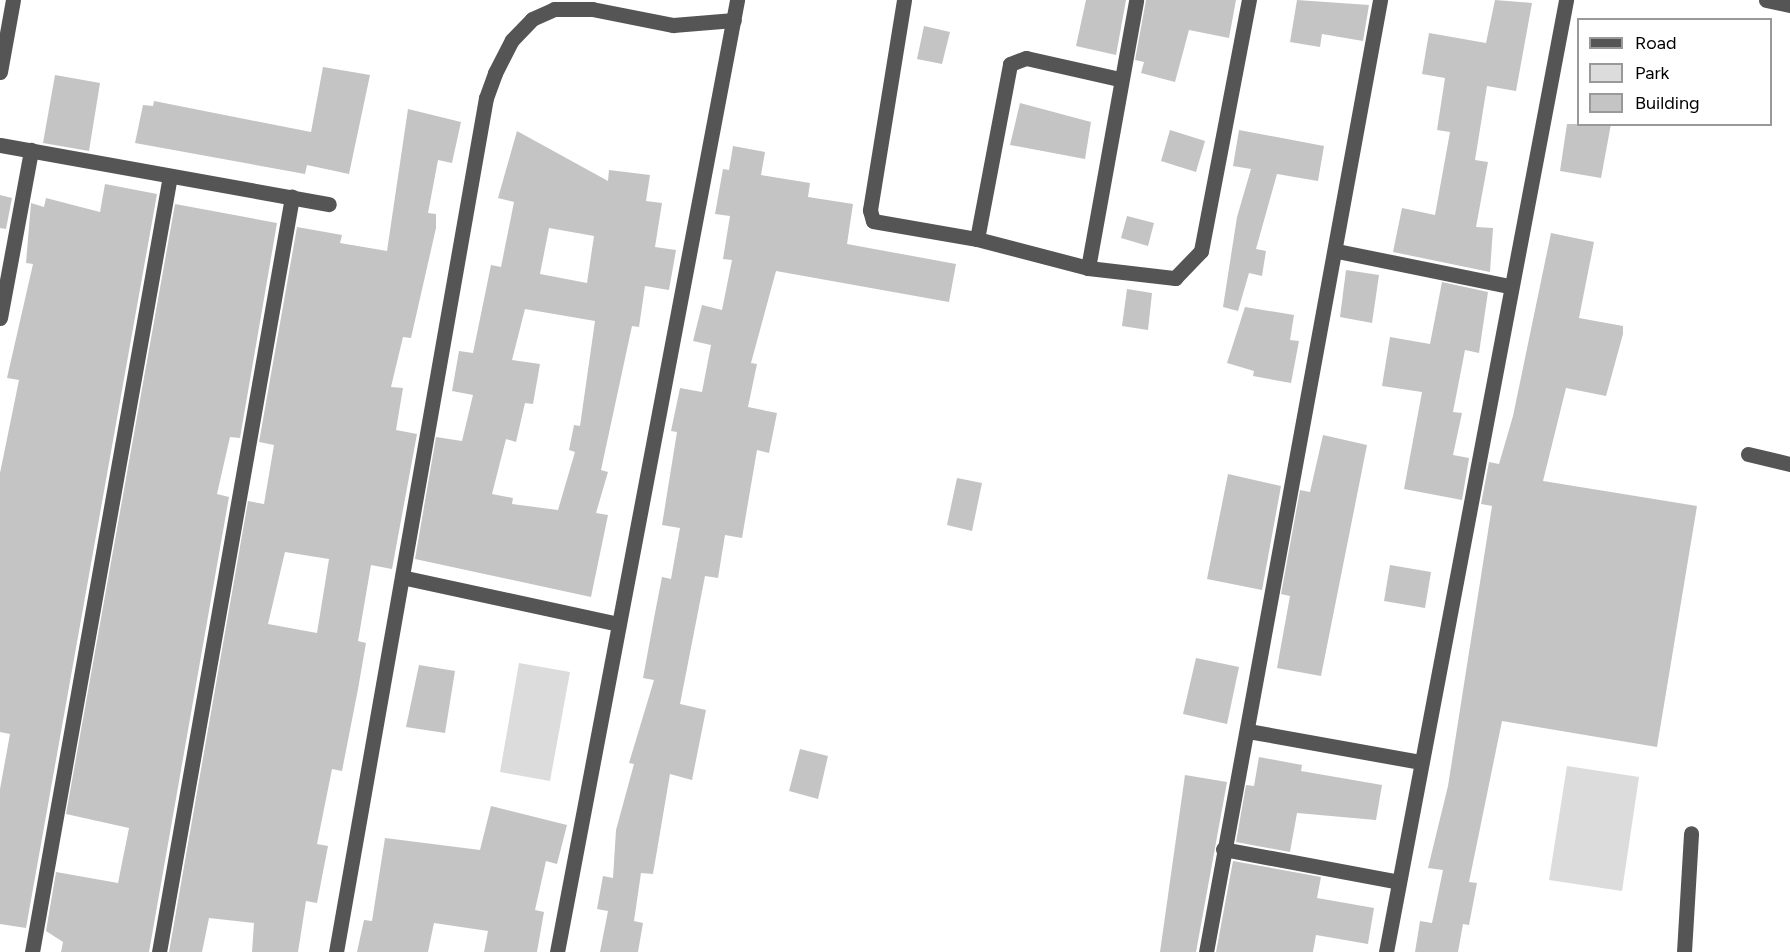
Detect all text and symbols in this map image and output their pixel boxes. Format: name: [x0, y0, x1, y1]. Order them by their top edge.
legend: [1577, 18, 1772, 126]
text: Road: [1635, 32, 1676, 54]
text: Park: [1635, 62, 1669, 84]
text: Building: [1635, 92, 1700, 114]

